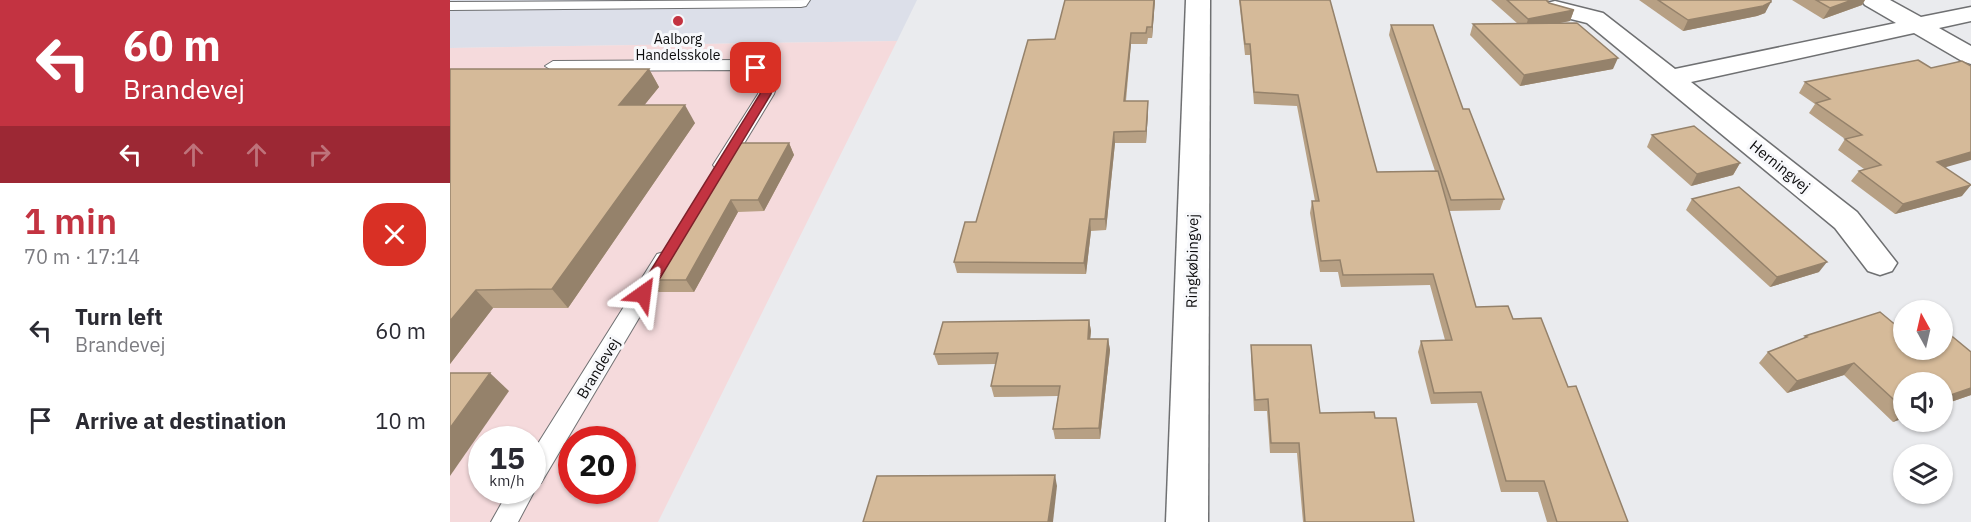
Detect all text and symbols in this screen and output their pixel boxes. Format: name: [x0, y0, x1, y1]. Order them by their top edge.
marker: Aalborg Handelsskole: [671, 14, 685, 28]
text: 60 m: [123, 18, 221, 73]
icon: left: [24, 24, 102, 102]
place label: Aalborg Handelsskole: [636, 30, 721, 64]
pin: [730, 42, 781, 93]
icon: arrive: [739, 51, 772, 84]
text: Brandevej: [123, 71, 245, 106]
street label: Herningvej: [1746, 136, 1814, 196]
icon: left: [114, 138, 147, 171]
icon: ahead: [177, 138, 210, 171]
icon: ahead: [240, 138, 273, 171]
icon: right: [303, 138, 336, 171]
text: 1 min: [24, 197, 117, 244]
button: close: [363, 203, 426, 266]
street label: Ringkøbingvej: [1182, 214, 1202, 308]
text: 70 m · 17:14: [24, 243, 140, 270]
position arrow: [611, 262, 675, 326]
north arrow: [1893, 300, 1953, 360]
map controls: [1893, 300, 1953, 504]
text: Turn left: [75, 302, 163, 331]
icon: left: [24, 314, 57, 347]
text: 60 m: [375, 316, 426, 345]
text: Brandevej: [75, 331, 165, 358]
street label: Brandevej: [572, 334, 624, 402]
button: sound: [1893, 372, 1953, 432]
icon: arrive: [24, 404, 57, 437]
text: Arrive at destination: [75, 406, 286, 435]
text: 10 m: [375, 406, 426, 435]
speed limit sign: 20: [558, 426, 636, 504]
text: 15: [489, 438, 525, 477]
button: layers: [1893, 444, 1953, 504]
text: km/h: [489, 471, 525, 490]

